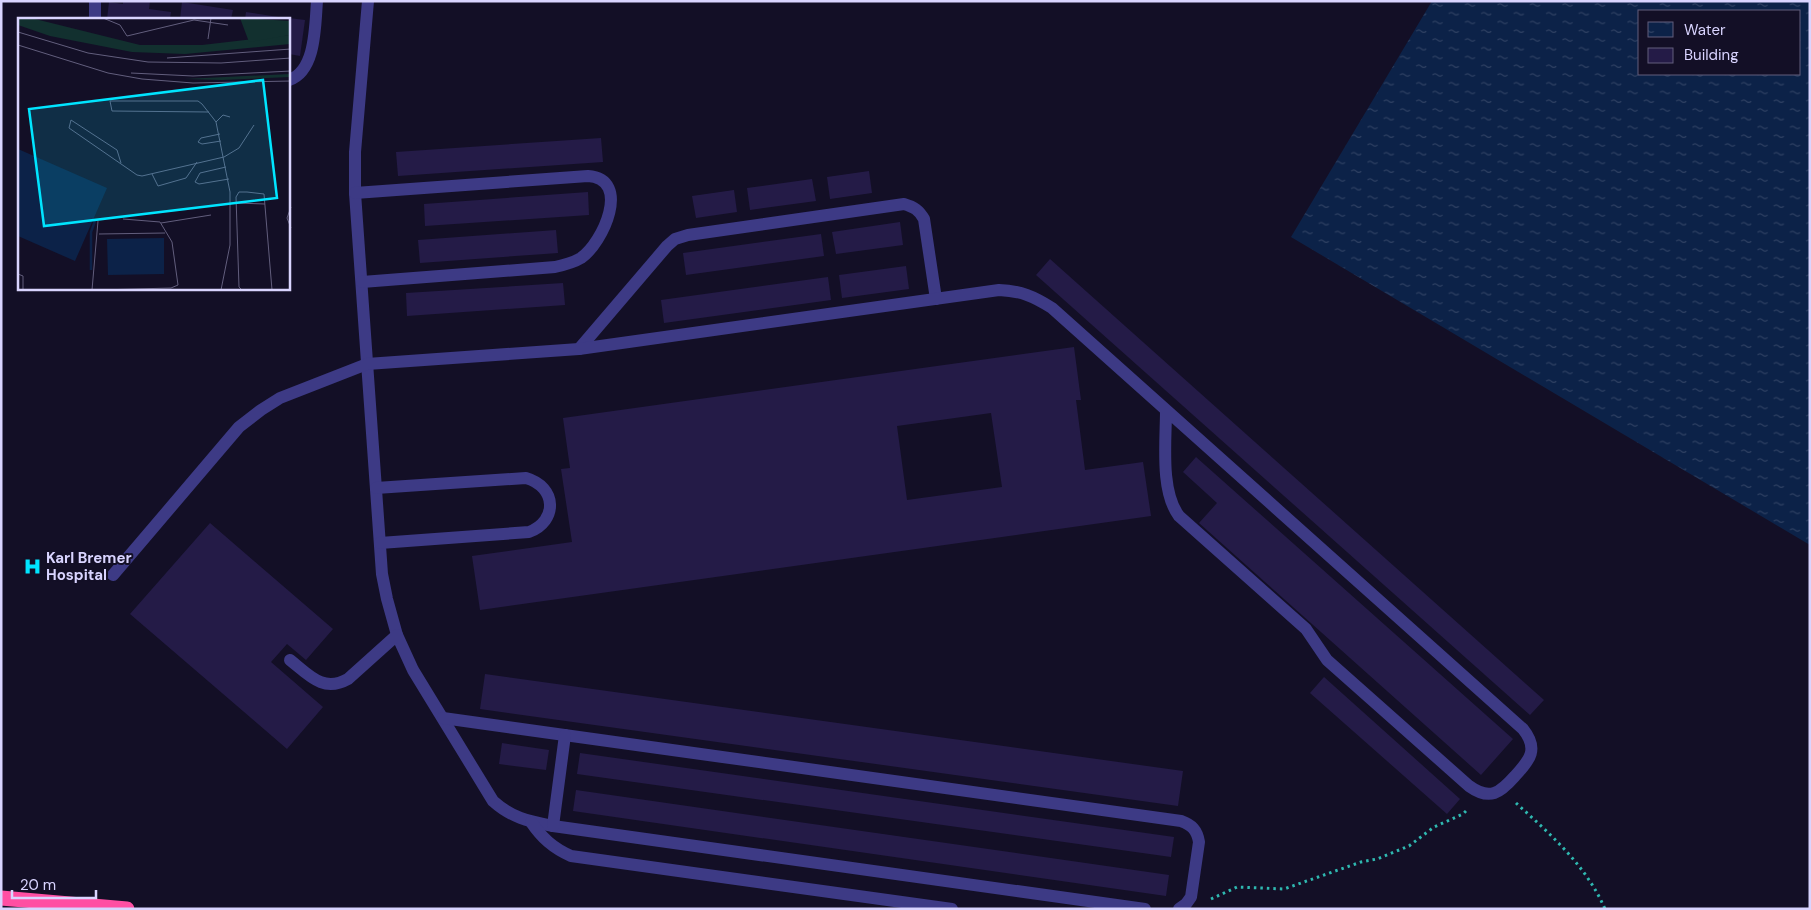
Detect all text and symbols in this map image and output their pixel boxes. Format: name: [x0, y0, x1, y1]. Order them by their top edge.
legend: [1638, 10, 1801, 75]
inset map: [18, 18, 290, 290]
text: Water: [1684, 20, 1726, 40]
text: Building: [1684, 45, 1739, 65]
place label: Karl Bremer Hospital: [46, 548, 132, 585]
hospital icon: Karl Bremer Hospital: [22, 557, 42, 577]
scale bar: [12, 868, 96, 900]
text: 20 m: [20, 875, 56, 895]

